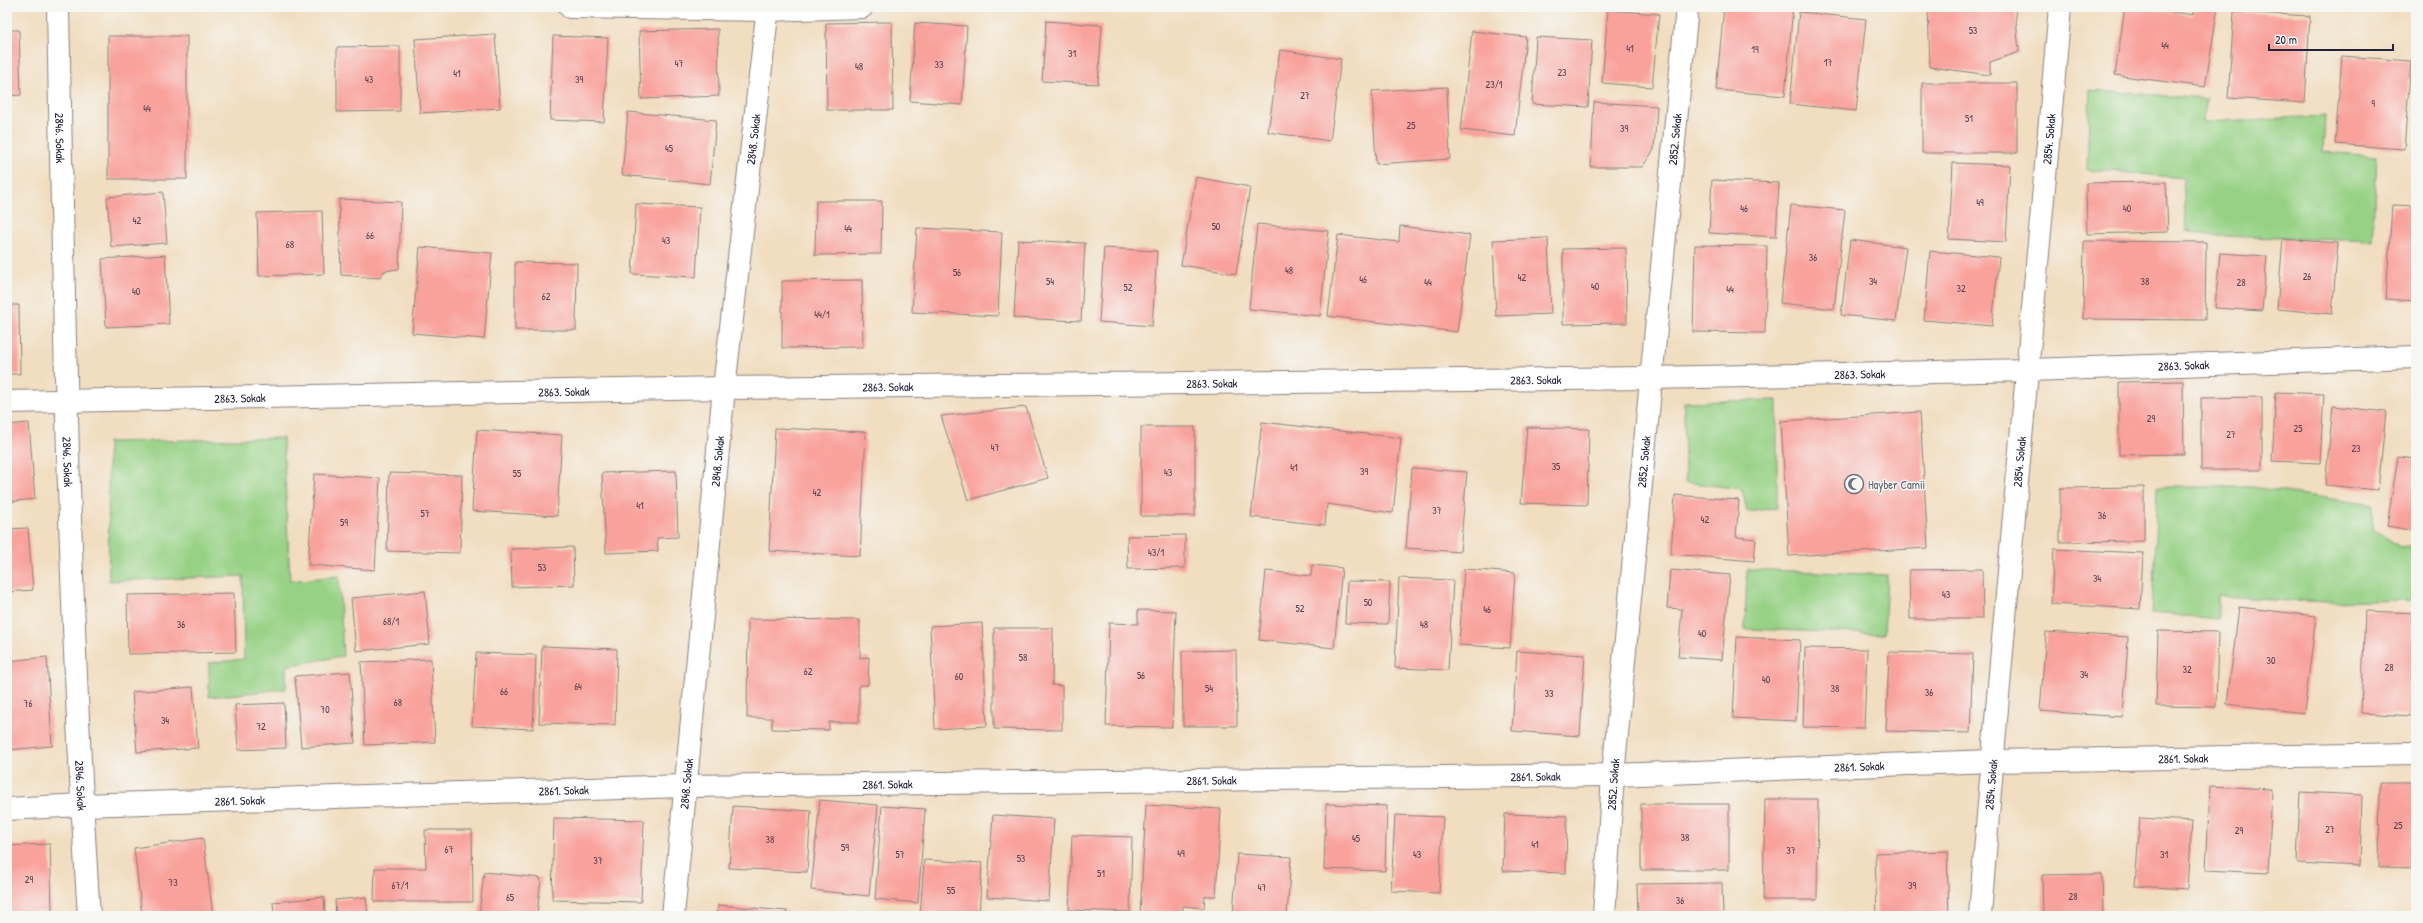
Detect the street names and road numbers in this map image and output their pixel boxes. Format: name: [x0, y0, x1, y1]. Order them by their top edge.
street label: 2846. Sokak: [52, 113, 70, 163]
street label: 2848. Sokak: [741, 113, 764, 165]
street label: 2852. Sokak: [1663, 113, 1685, 166]
street label: 2854. Sokak: [2038, 113, 2059, 165]
street label: 2863. Sokak: [2158, 355, 2210, 374]
street label: 2863. Sokak: [1834, 365, 1886, 383]
street label: 2863. Sokak: [1510, 370, 1562, 388]
street label: 2863. Sokak: [1186, 374, 1238, 392]
street label: 2863. Sokak: [862, 377, 914, 395]
street label: 2863. Sokak: [538, 382, 590, 400]
street label: 2863. Sokak: [214, 388, 266, 406]
street label: 2848. Sokak: [706, 435, 728, 487]
street label: 2852. Sokak: [1632, 435, 1654, 488]
street label: 2846. Sokak: [59, 436, 78, 487]
street label: 2854. Sokak: [2008, 436, 2030, 488]
street label: 2861. Sokak: [2158, 749, 2209, 767]
street label: 2861. Sokak: [1834, 756, 1885, 775]
street label: 2848. Sokak: [675, 757, 697, 810]
street label: 2852. Sokak: [1602, 758, 1623, 811]
street label: 2854. Sokak: [1980, 758, 2001, 810]
street label: 2846. Sokak: [71, 760, 91, 811]
street label: 2861. Sokak: [1510, 767, 1561, 785]
street label: 2861. Sokak: [1186, 771, 1237, 789]
street label: 2861. Sokak: [862, 775, 913, 792]
street label: 2861. Sokak: [538, 781, 589, 799]
street label: 2861. Sokak: [214, 791, 265, 809]

